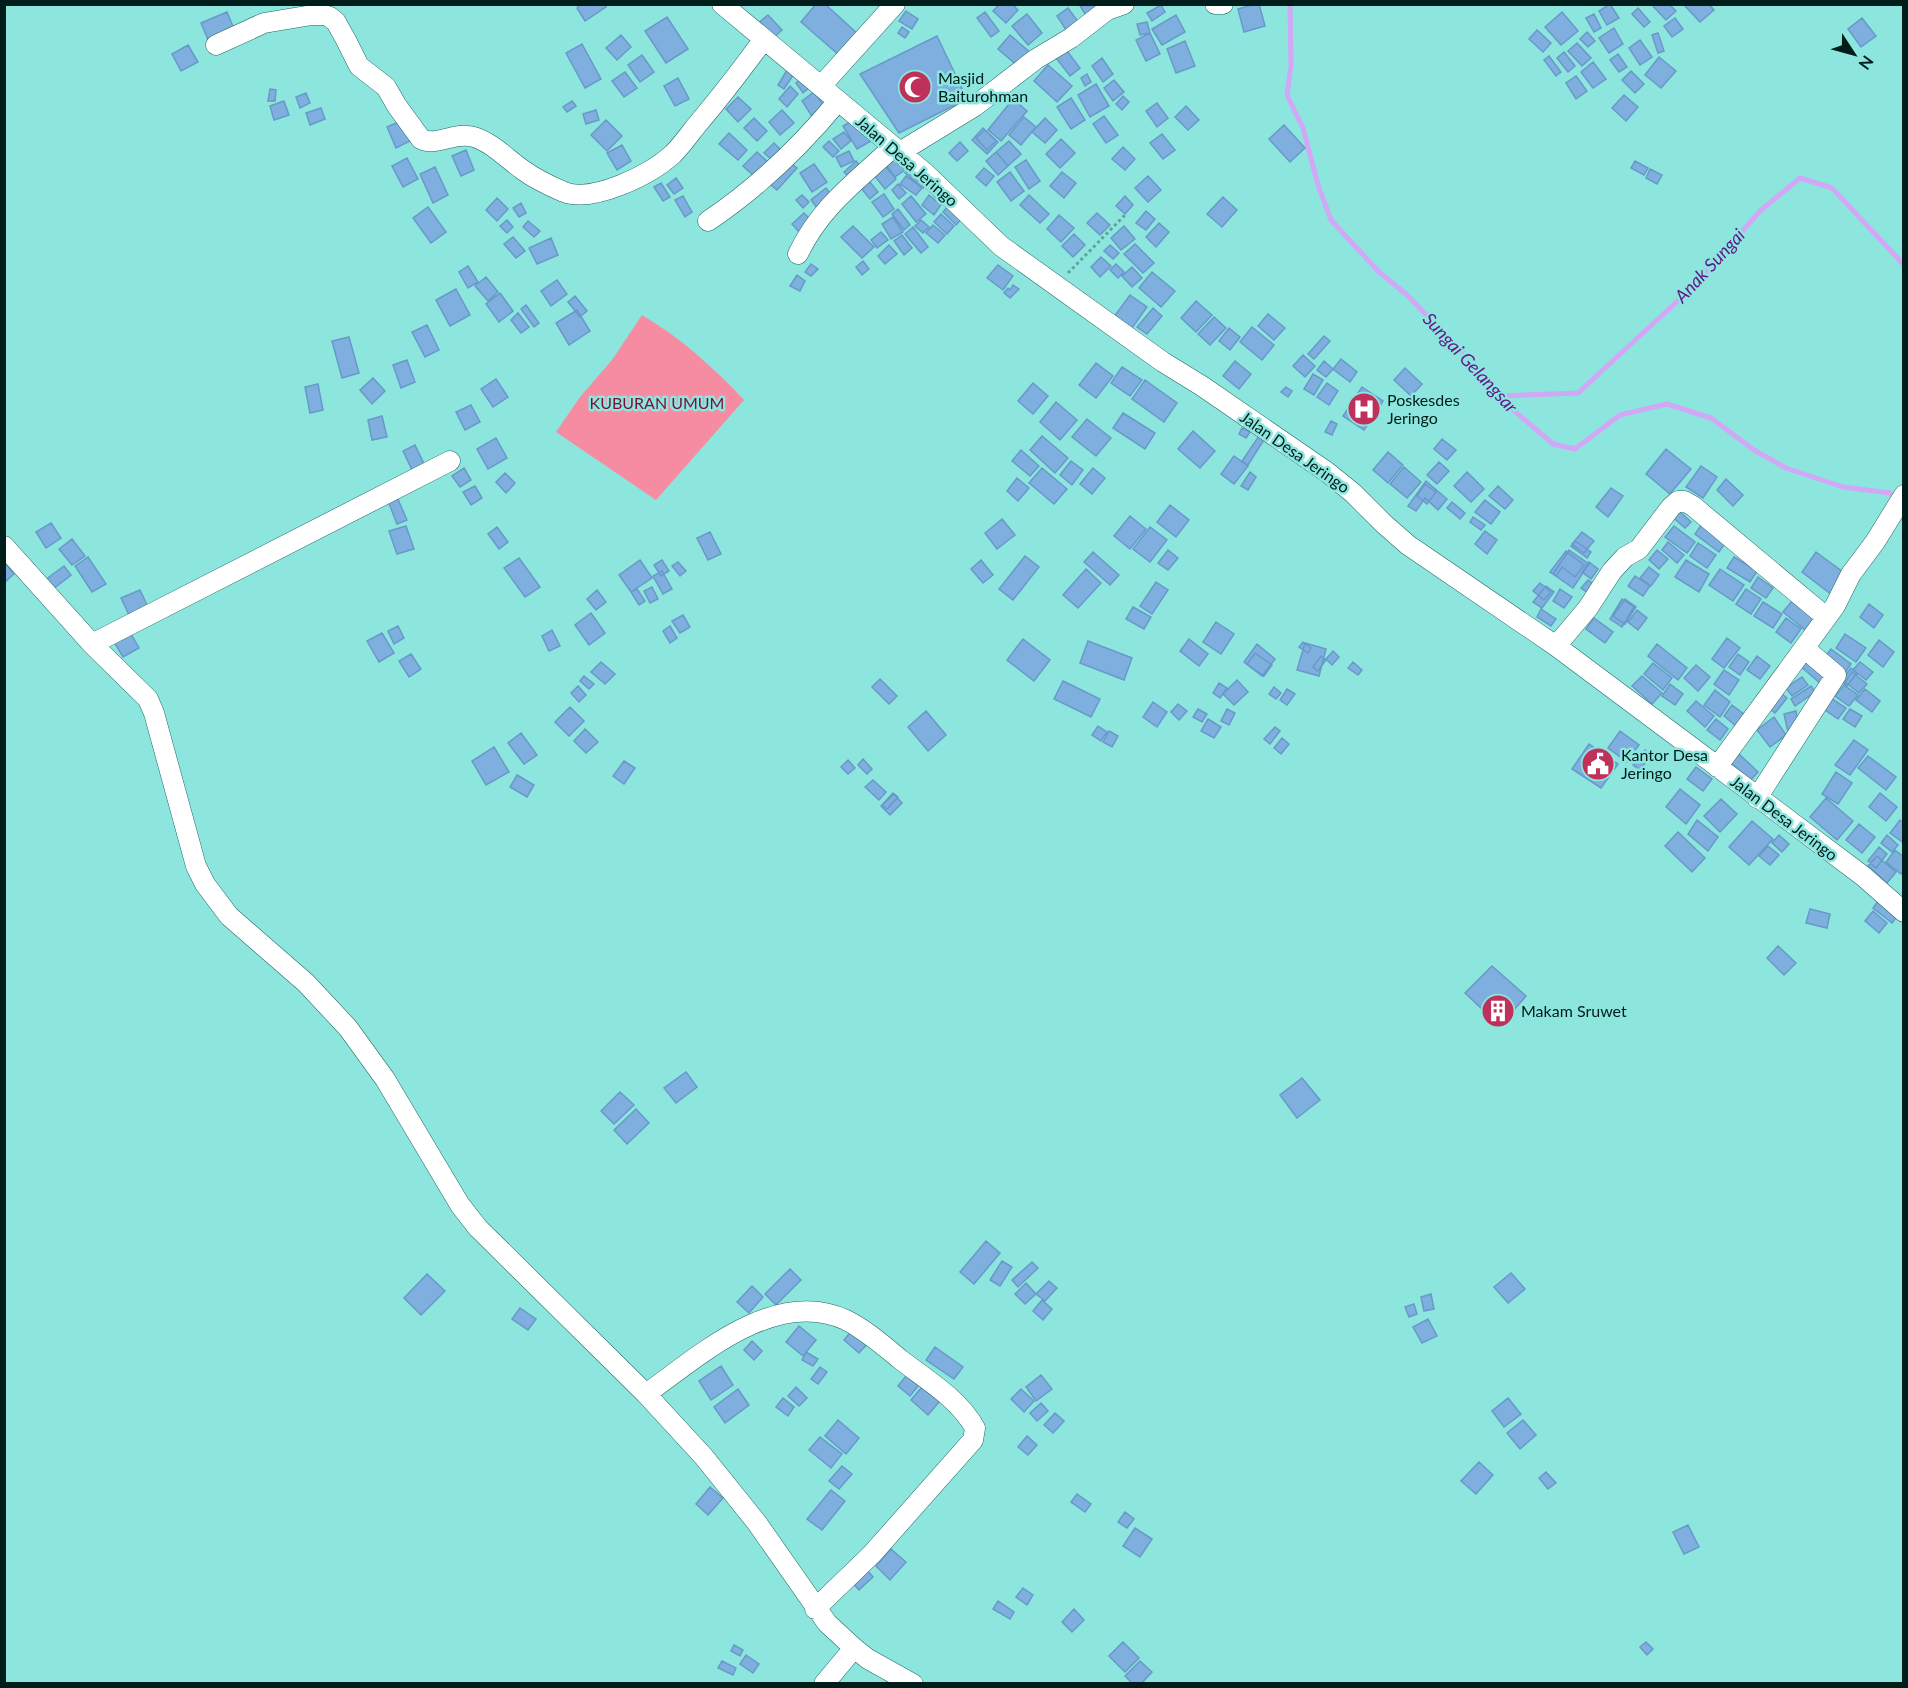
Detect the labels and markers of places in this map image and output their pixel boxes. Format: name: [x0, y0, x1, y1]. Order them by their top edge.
place label: Masjid Baiturohman: [938, 68, 1028, 105]
mosque icon: Masjid Baiturohman: [897, 69, 933, 105]
place label: Poskesdes Jeringo: [1387, 390, 1460, 427]
hospital icon: Poskesdes Jeringo: [1346, 391, 1382, 427]
place label: Kantor Desa Jeringo: [1621, 745, 1708, 782]
public building icon: Kantor Desa Jeringo: [1580, 746, 1616, 782]
building icon: Makam Sruwet: [1480, 993, 1516, 1029]
place label: Makam Sruwet: [1521, 1001, 1627, 1020]

